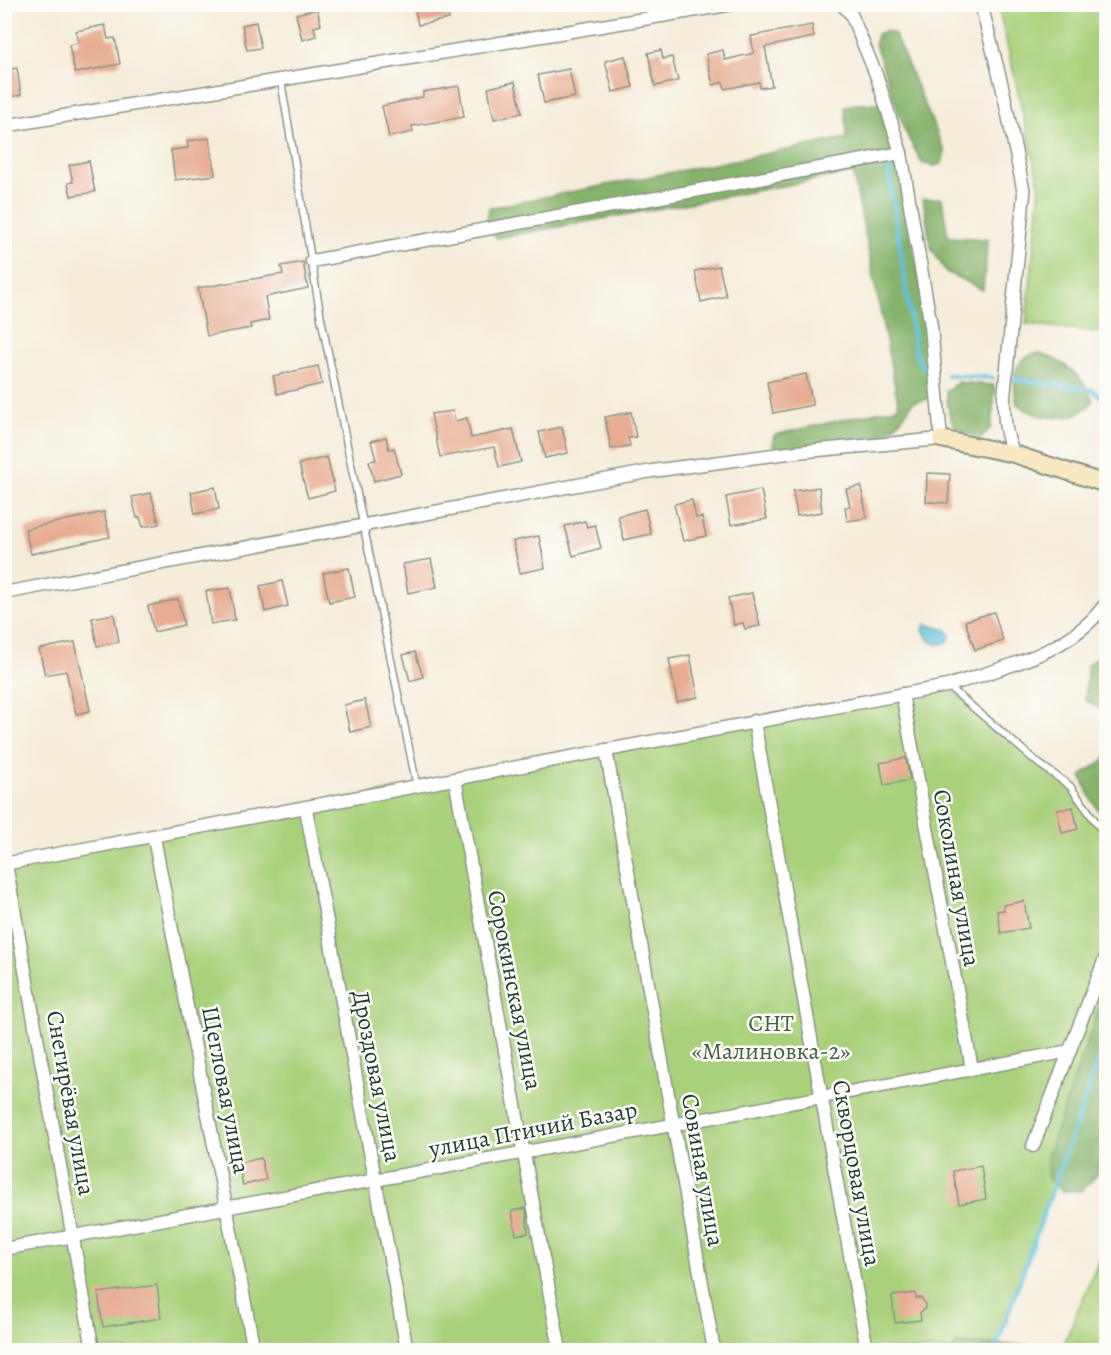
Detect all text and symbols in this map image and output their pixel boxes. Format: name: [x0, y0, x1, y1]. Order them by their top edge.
street label: Соколиная улица: [926, 787, 988, 969]
street label: Сорокинская улица: [480, 887, 550, 1093]
street label: Дроздовая улица: [345, 987, 409, 1165]
street label: Щегловая улица: [194, 1004, 258, 1176]
park label: СНТ «Малиновка-2»: [692, 1007, 850, 1067]
street label: Снегирёвая улица: [39, 1008, 103, 1198]
street label: Скворцовая улица: [825, 1077, 889, 1269]
street label: Совиная улица: [674, 1091, 732, 1249]
street label: улица Птичий Базар: [425, 1093, 640, 1165]

